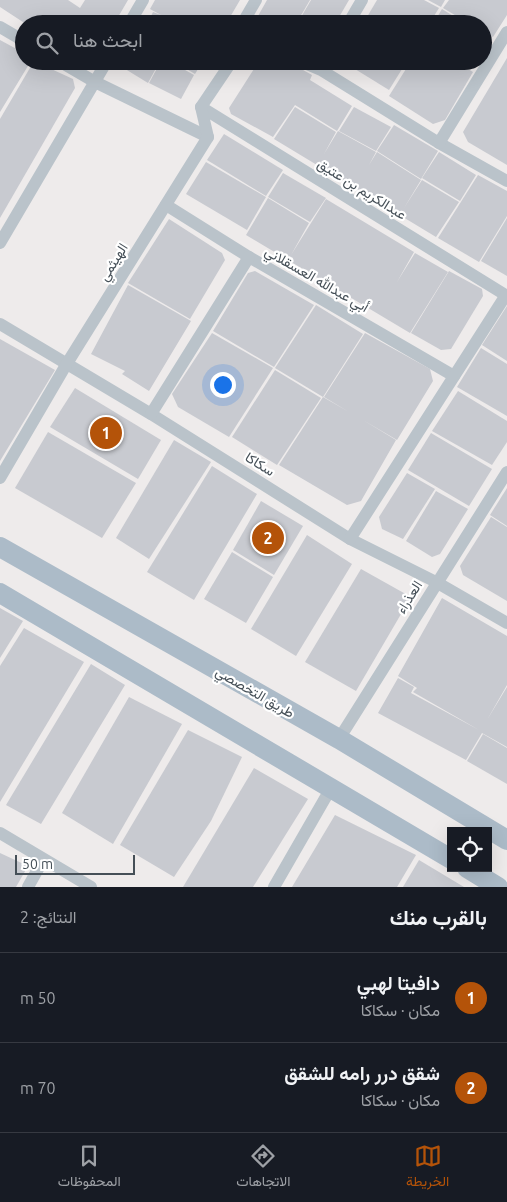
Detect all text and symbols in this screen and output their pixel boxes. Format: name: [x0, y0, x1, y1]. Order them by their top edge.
search box: [15, 15, 492, 70]
icon: search: [33, 29, 61, 57]
text: ابحث هنا: [73, 29, 143, 51]
street label: عبدالكريم بن عتيق: [314, 155, 409, 224]
street label: الهيثمي: [95, 240, 134, 286]
street label: أبي عبدالله العسقلاني: [260, 243, 372, 319]
your location: [210, 372, 236, 398]
pin: 1: [90, 414, 122, 452]
street label: سكاكا: [242, 449, 278, 479]
pin: 2: [252, 519, 284, 557]
street label: العذراء: [393, 578, 426, 617]
street label: طريق التخصصي: [211, 663, 297, 724]
map controls: [447, 827, 492, 872]
button: locate: [447, 827, 492, 872]
scale bar: [15, 852, 135, 875]
text: 50 m: [22, 856, 53, 872]
text: بالقرب منك: [390, 905, 487, 929]
text: النتائج: 2: [20, 908, 77, 926]
text: دافيتا لهبي: [357, 972, 440, 994]
text: 50 m: [20, 989, 56, 1007]
text: 1: [466, 989, 476, 1007]
text: مكان · سكاكا: [361, 1001, 440, 1019]
text: شقق درر رامه للشقق: [284, 1062, 440, 1084]
text: 70 m: [20, 1079, 56, 1097]
text: 2: [466, 1079, 476, 1097]
text: مكان · سكاكا: [361, 1091, 440, 1109]
tab: المحفوظات: [58, 1142, 121, 1194]
tab: الاتجاهات: [236, 1142, 291, 1194]
tab: الخريطة: [406, 1142, 449, 1194]

